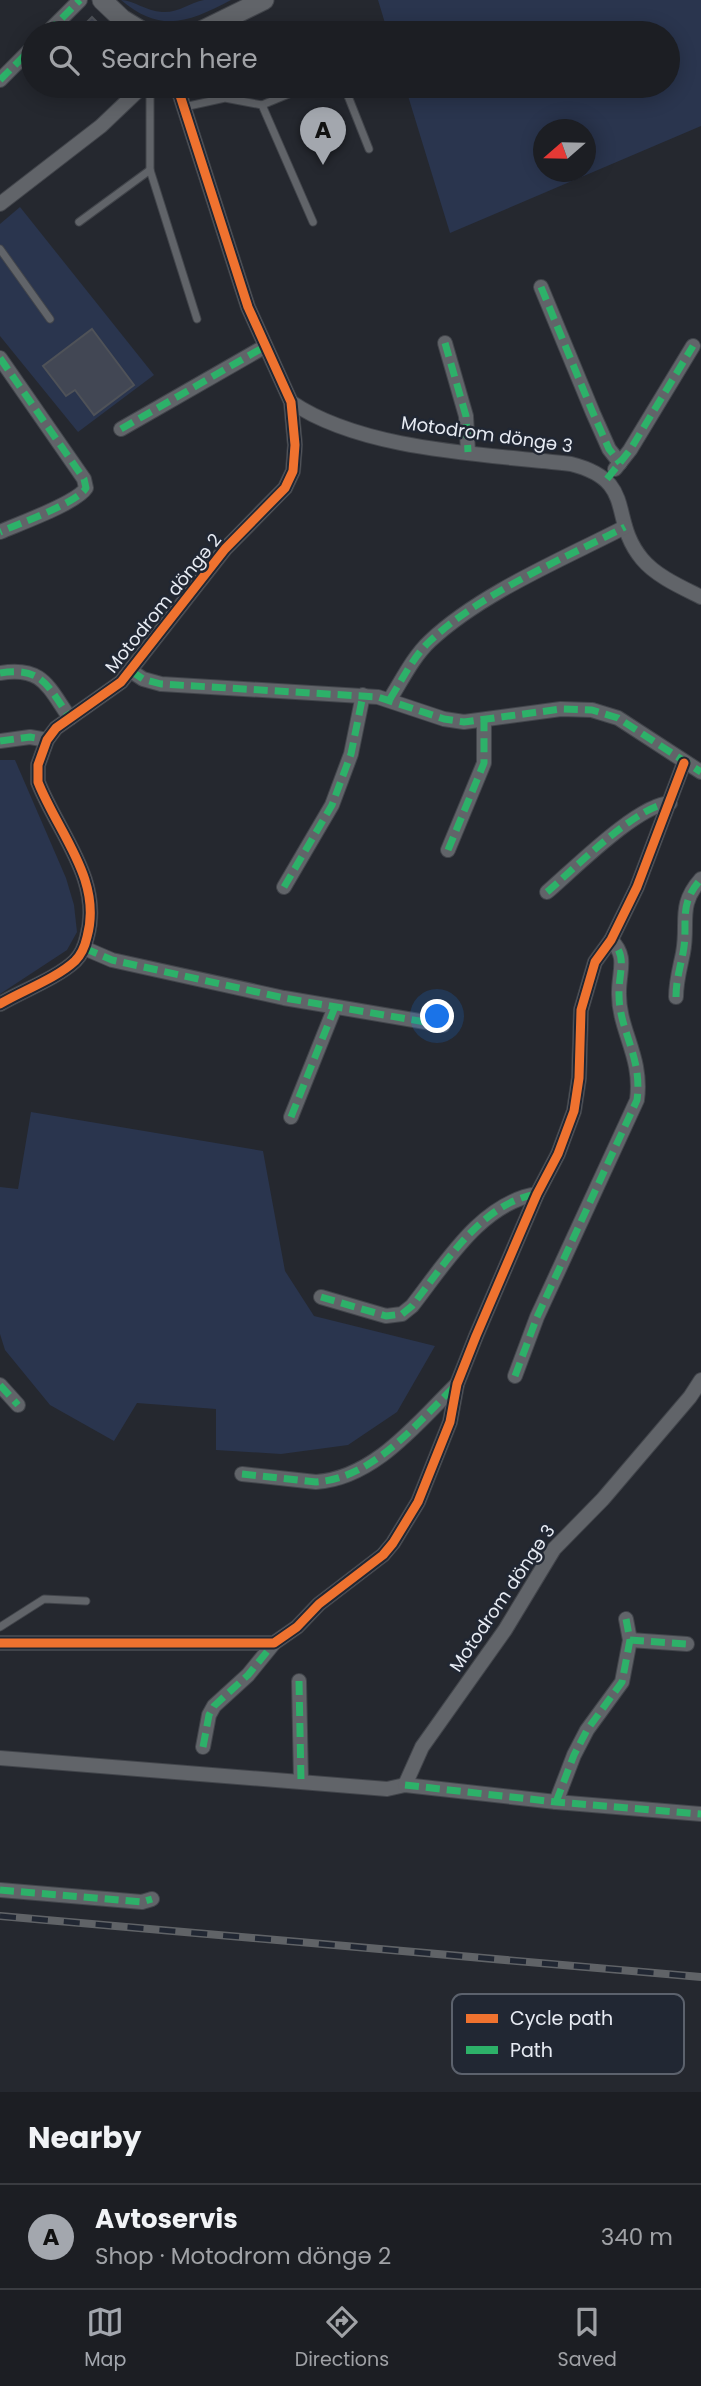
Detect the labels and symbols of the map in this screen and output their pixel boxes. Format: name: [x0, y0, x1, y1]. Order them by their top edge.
pin: A: [300, 107, 346, 165]
north arrow: [533, 119, 596, 182]
street label: Motodrom döngə 3: [400, 410, 574, 458]
street label: Motodrom döngə 2: [99, 528, 227, 678]
your location: [420, 999, 454, 1033]
street label: Motodrom döngə 3: [443, 1519, 561, 1677]
legend: [452, 1994, 684, 2074]
text: Cycle path: [510, 2005, 613, 2032]
text: Path: [510, 2037, 553, 2064]

